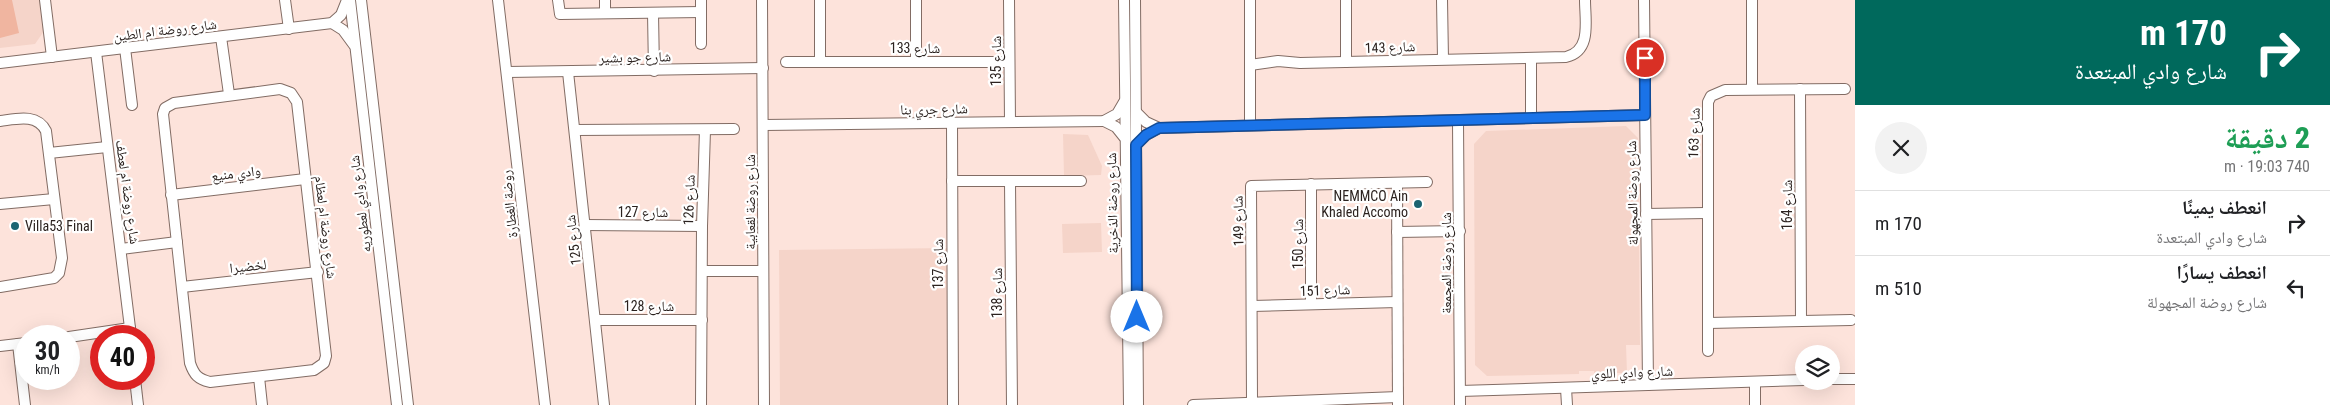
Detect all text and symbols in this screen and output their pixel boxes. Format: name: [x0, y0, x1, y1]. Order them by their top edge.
text: 170 m: [2140, 13, 2227, 54]
street label: شارع روضة ام الطين: [112, 16, 218, 46]
icon: right: [2245, 20, 2310, 85]
street label: شارع 135: [988, 36, 1006, 86]
pin: [1624, 37, 1666, 79]
street label: شارع 143: [1364, 38, 1416, 58]
street label: شارع 133: [890, 40, 940, 58]
icon: arrive: [1631, 44, 1659, 72]
street label: شارع جو بشير: [598, 48, 671, 68]
text: شارع وادي المبتعدة: [2075, 59, 2227, 84]
street label: شارع جري بنا: [900, 100, 968, 121]
street label: شارع 163: [1685, 107, 1705, 159]
text: 2 دقيقة: [2225, 120, 2310, 155]
button: close: [1875, 122, 1927, 174]
street label: شارع روضة ام لعطف: [111, 139, 143, 245]
street label: شارع روضة المجهولة: [1623, 140, 1643, 246]
street label: شارع روضة الذخرية: [1103, 152, 1123, 254]
street label: شارع وادي لعطوريه: [346, 154, 377, 254]
street label: شارع روضة لقعابية: [742, 154, 760, 250]
text: 740 m · 19:03: [2224, 157, 2310, 176]
street label: وادي منيع: [210, 162, 262, 188]
street label: روضة الغطارة: [497, 169, 522, 239]
street label: شارع 126: [680, 174, 700, 226]
street label: شارع روضة ام لعظام: [310, 175, 340, 280]
street label: شارع 164: [1779, 180, 1797, 230]
place label: NEMMCO Ain Khaled Accomo: [1321, 188, 1408, 220]
street label: شارع 149: [1230, 196, 1248, 246]
text: انعطف يمينًا: [2182, 196, 2267, 219]
marker: NEMMCO Ain Khaled Accomo: [1412, 198, 1424, 210]
street label: شارع 127: [618, 204, 668, 222]
icon: right: [2282, 209, 2310, 237]
street label: شارع روضة المجمعة: [1438, 212, 1456, 314]
text: 170 m: [1875, 212, 1922, 235]
street label: شارع 125: [562, 214, 586, 266]
place label: Villa53 Final: [25, 218, 93, 234]
street label: شارع 150: [1290, 219, 1308, 269]
marker: Villa53 Final: [9, 220, 21, 232]
text: شارع وادي المبتعدة: [2156, 228, 2267, 247]
street label: شارع 137: [930, 239, 948, 289]
street label: لخضيرا: [229, 256, 267, 277]
text: انعطف يسارًا: [2176, 261, 2267, 284]
street label: شارع 138: [989, 268, 1007, 318]
icon: left: [2282, 274, 2310, 302]
text: 510 m: [1875, 277, 1922, 300]
street label: شارع 151: [1299, 281, 1351, 301]
position arrow: [1110, 290, 1162, 342]
text: شارع روضة المجهولة: [2147, 293, 2267, 312]
street label: شارع 128: [624, 298, 674, 316]
speed limit sign: 40: [90, 325, 155, 390]
text: 30: [35, 337, 60, 366]
map controls: [1795, 345, 1840, 390]
button: layers: [1795, 345, 1840, 390]
text: km/h: [35, 363, 60, 377]
street label: شارع وادي اللوي: [1591, 363, 1674, 385]

